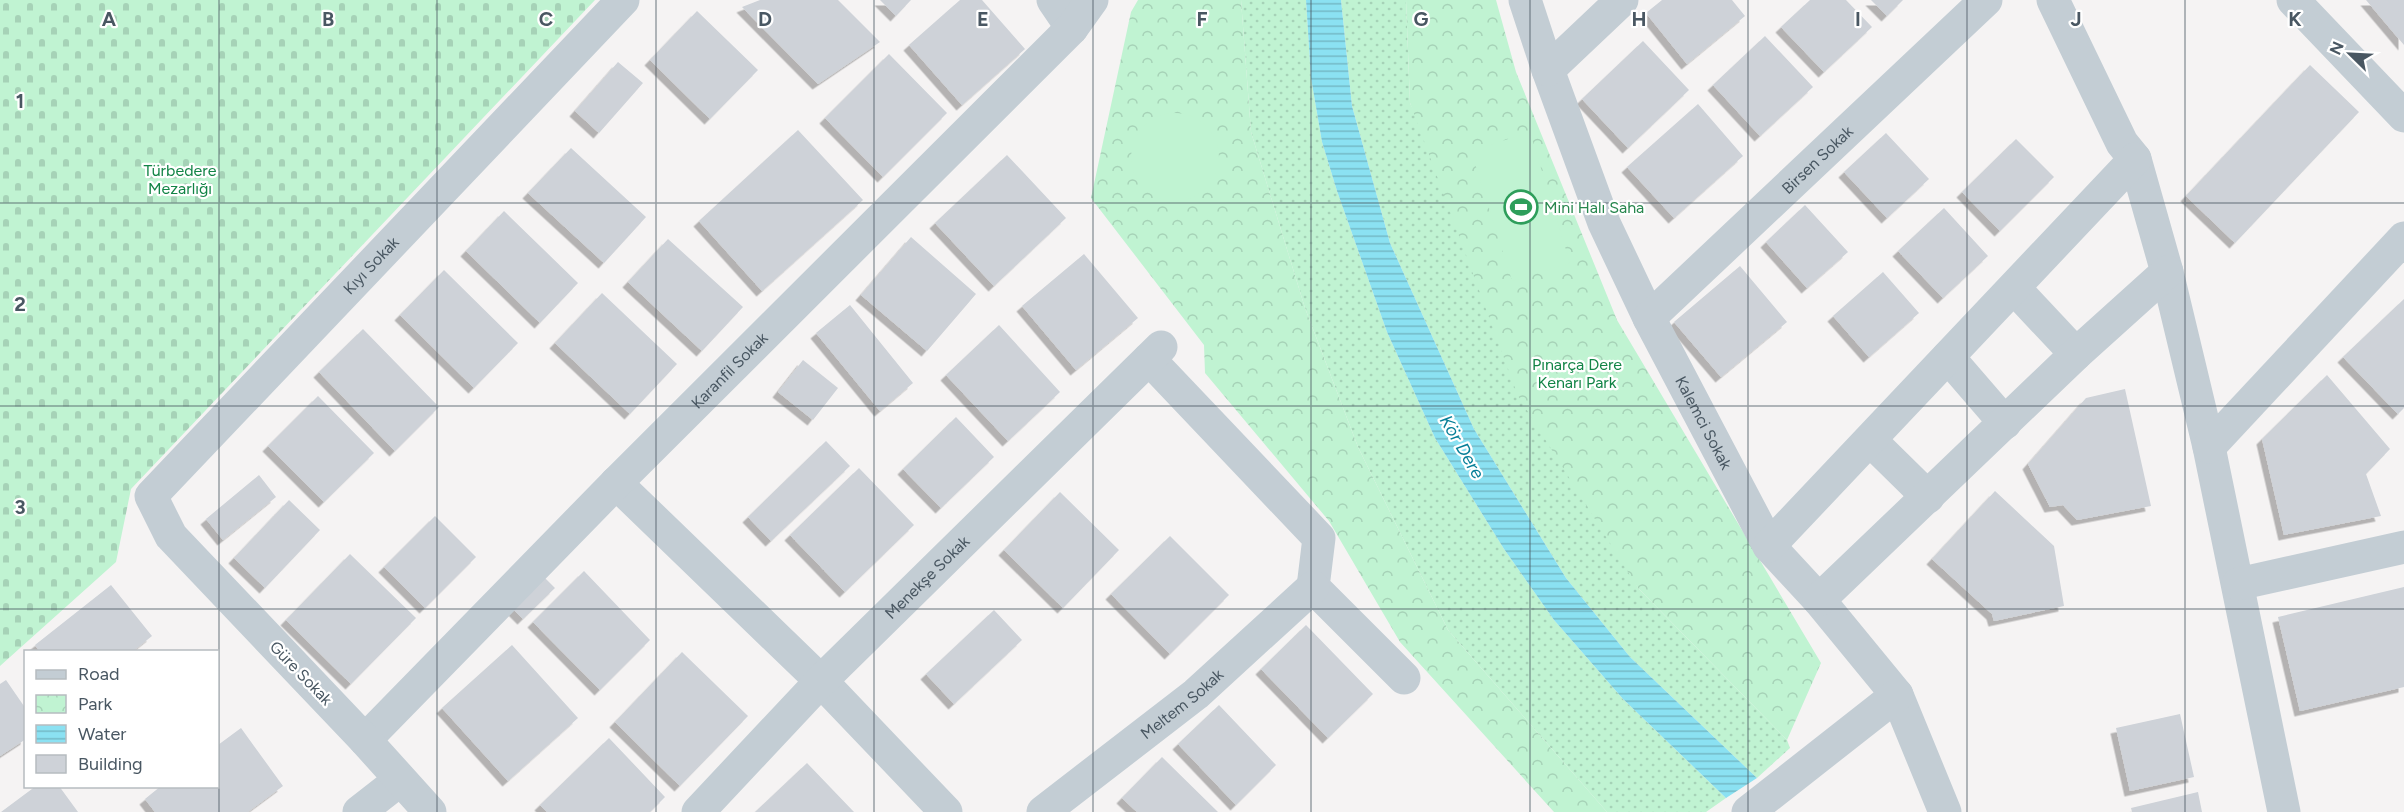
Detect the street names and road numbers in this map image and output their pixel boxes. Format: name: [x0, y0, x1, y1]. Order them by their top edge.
street label: Birsen Sokak: [1778, 121, 1857, 197]
street label: Kıyı Sokak: [339, 232, 403, 298]
street label: Karanfil Sokak: [687, 328, 771, 412]
street label: Kalemci Sokak: [1672, 373, 1737, 473]
street label: Menekşe Sokak: [881, 531, 973, 623]
street label: Güre Sokak: [266, 637, 336, 709]
street label: Meltem Sokak: [1137, 664, 1227, 743]

